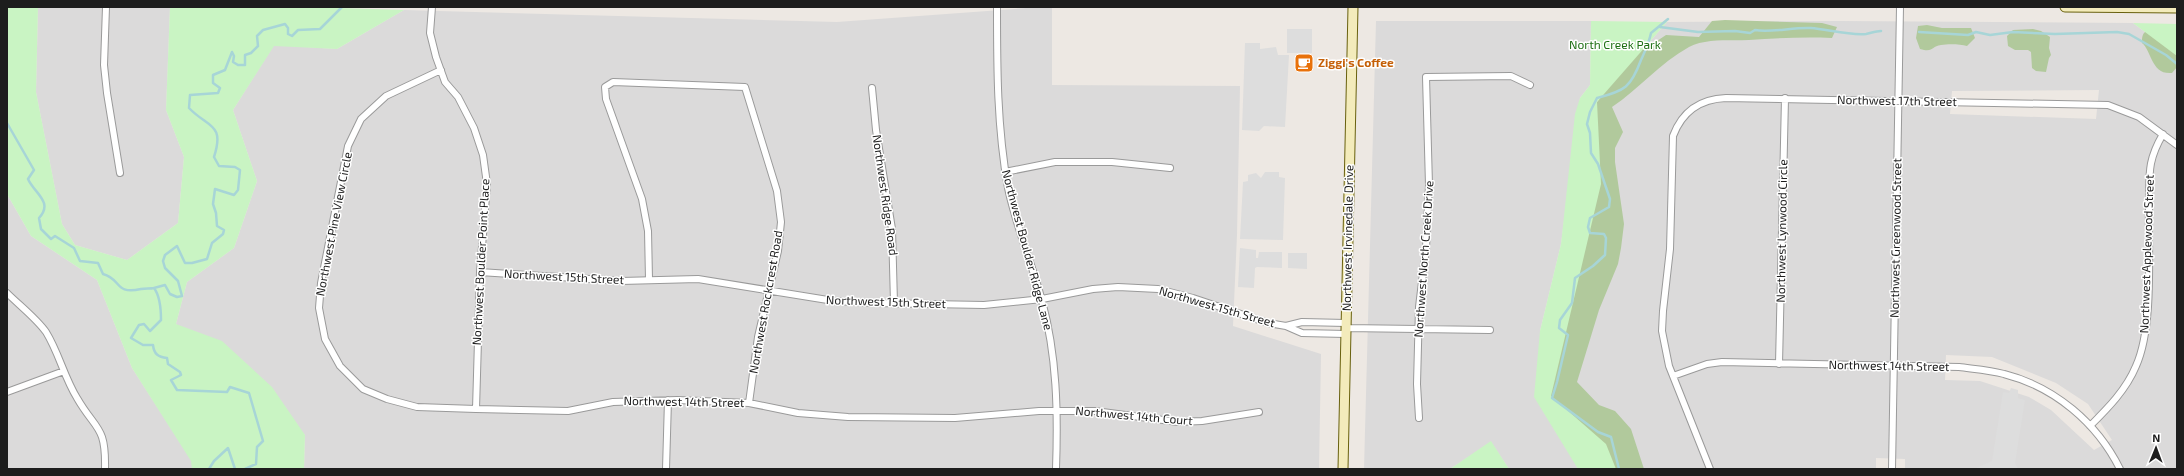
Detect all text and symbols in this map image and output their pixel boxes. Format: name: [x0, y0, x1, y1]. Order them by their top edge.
park label: North Creek Park: [1569, 37, 1661, 51]
cafe icon: Ziggi's Coffee: [1293, 52, 1315, 74]
place label: Ziggi's Coffee: [1318, 55, 1394, 69]
street label: Northwest 17th Street: [1837, 92, 1957, 108]
street label: Northwest Ridge Road: [871, 134, 901, 256]
street label: Northwest Pine View Circle: [312, 151, 354, 297]
street label: Northwest Greenwood Street: [1887, 158, 1903, 318]
street label: Northwest Lynwood Circle: [1773, 159, 1789, 303]
street label: Northwest Irvinedale Drive: [1339, 165, 1355, 311]
street label: Northwest Boulder Ridge Lane: [1000, 168, 1056, 332]
street label: Northwest Applewood Street: [2136, 174, 2156, 334]
street label: Northwest Boulder Point Place: [469, 178, 491, 346]
street label: Northwest North Creek Drive: [1411, 180, 1435, 338]
street label: Northwest Rockcrest Road: [746, 229, 785, 375]
street label: Northwest 15th Street: [504, 266, 625, 286]
street label: Northwest 15th Street: [1158, 283, 1277, 329]
street label: Northwest 15th Street: [826, 292, 947, 310]
street label: Northwest 14th Street: [1828, 357, 1950, 373]
street label: Northwest 14th Street: [623, 393, 745, 409]
street label: Northwest 14th Court: [1075, 403, 1194, 427]
north arrow: [2136, 428, 2176, 468]
text: N: [2152, 431, 2160, 444]

